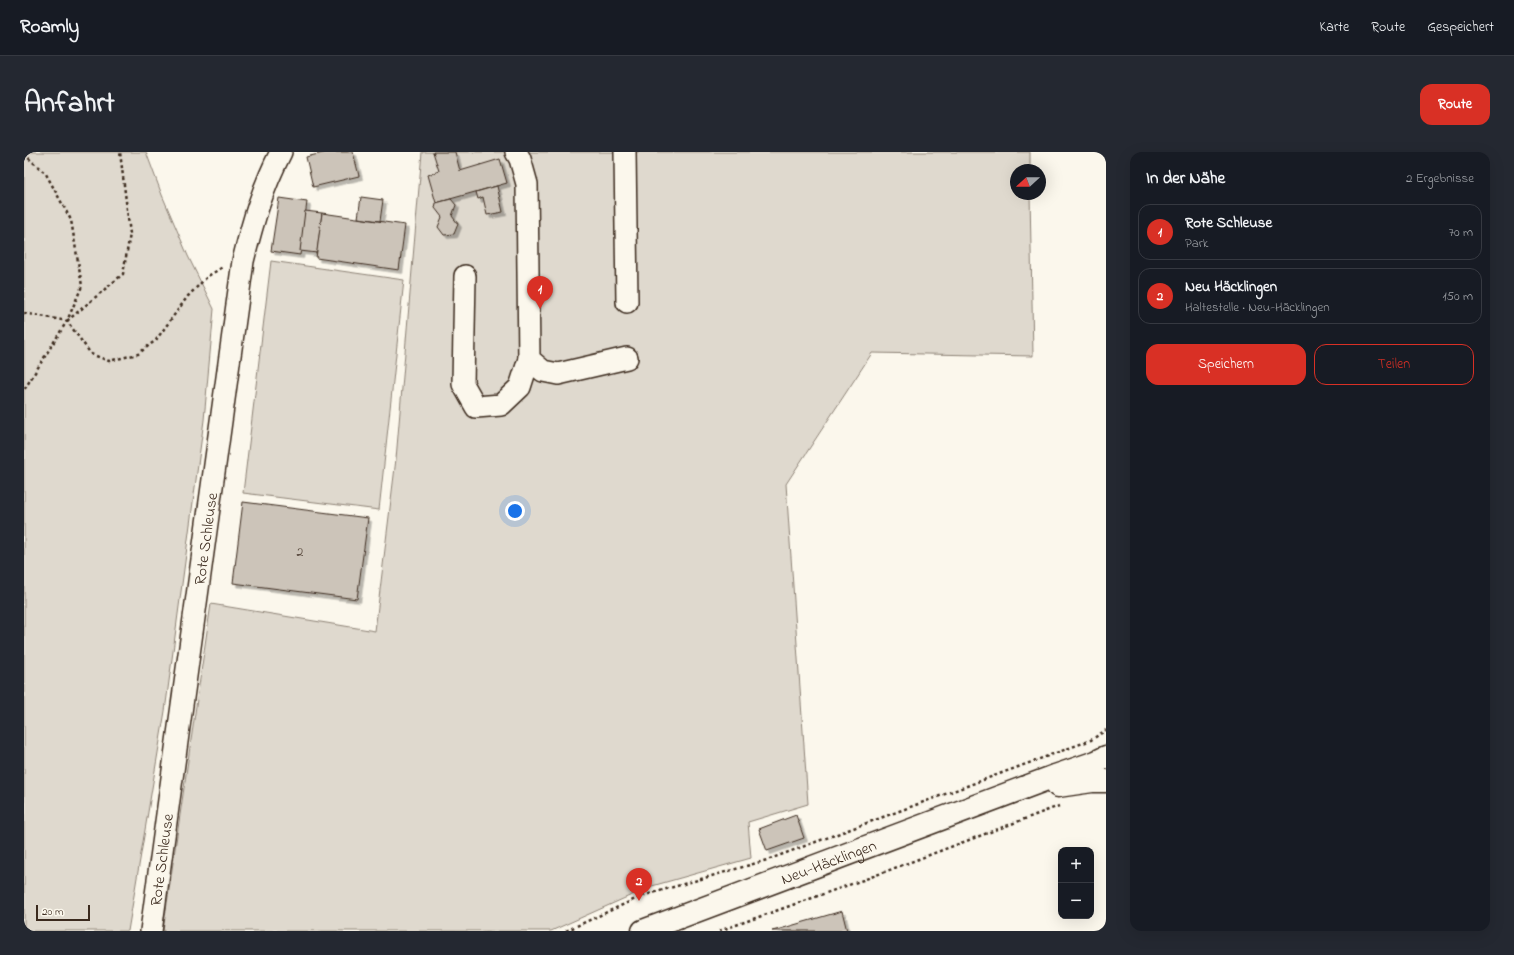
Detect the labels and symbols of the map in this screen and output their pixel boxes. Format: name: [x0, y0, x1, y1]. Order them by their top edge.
north arrow: [1010, 164, 1046, 200]
pin: 1: [527, 276, 553, 309]
street label: Rote Schleuse: [189, 490, 225, 587]
your location: [505, 501, 525, 521]
house number: 2: [297, 542, 304, 563]
street label: Rote Schleuse: [145, 811, 181, 908]
street label: Neu-Häcklingen: [778, 834, 880, 892]
pin: 2: [626, 868, 652, 901]
scale bar: [36, 903, 90, 922]

